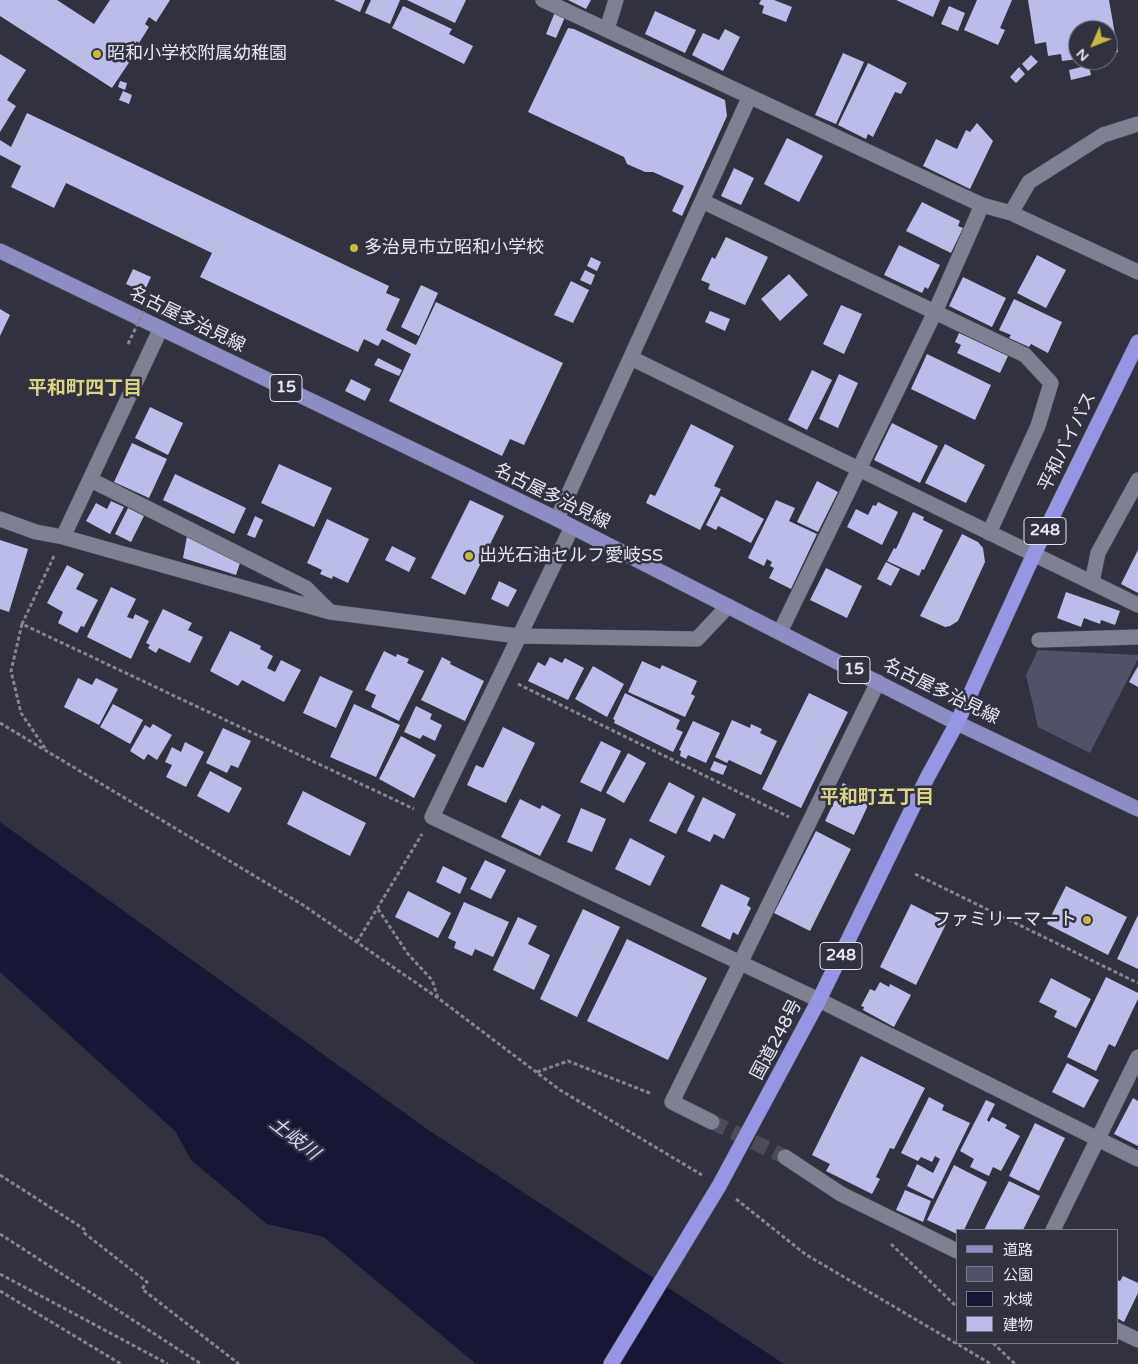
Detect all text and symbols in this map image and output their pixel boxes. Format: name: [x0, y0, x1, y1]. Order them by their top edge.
north arrow: [1068, 20, 1118, 70]
place label: 昭和小学校附属幼稚園: [107, 43, 287, 65]
text: N: [1073, 45, 1093, 65]
marker: 昭和小学校附属幼稚園: [91, 48, 103, 60]
place label: 多治見市立昭和小学校: [364, 237, 544, 259]
marker: 多治見市立昭和小学校: [348, 242, 360, 254]
street label: 名古屋多治見線: [126, 283, 248, 357]
road number: 15: [270, 374, 302, 402]
district label: 平和町四丁目: [28, 378, 142, 400]
street label: 平和バイパス: [1035, 389, 1101, 495]
street label: 名古屋多治見線: [491, 460, 613, 534]
road number: 248: [1024, 518, 1066, 544]
place label: 出光石油セルフ愛岐SS: [479, 545, 663, 567]
marker: 出光石油セルフ愛岐SS: [463, 550, 475, 562]
street label: 名古屋多治見線: [880, 655, 1002, 729]
road number: 15: [838, 656, 870, 684]
district label: 平和町五丁目: [820, 787, 934, 809]
place label: ファミリーマート: [933, 909, 1077, 931]
marker: ファミリーマート: [1081, 914, 1093, 926]
road number: 248: [820, 942, 862, 969]
street label: 国道248号: [747, 996, 807, 1084]
water label: 土岐川: [265, 1112, 323, 1166]
legend: [956, 1229, 1118, 1344]
text: 道路: [1003, 1241, 1033, 1259]
text: 公園: [1003, 1266, 1033, 1284]
text: 水域: [1003, 1291, 1033, 1309]
text: 建物: [1003, 1316, 1033, 1334]

